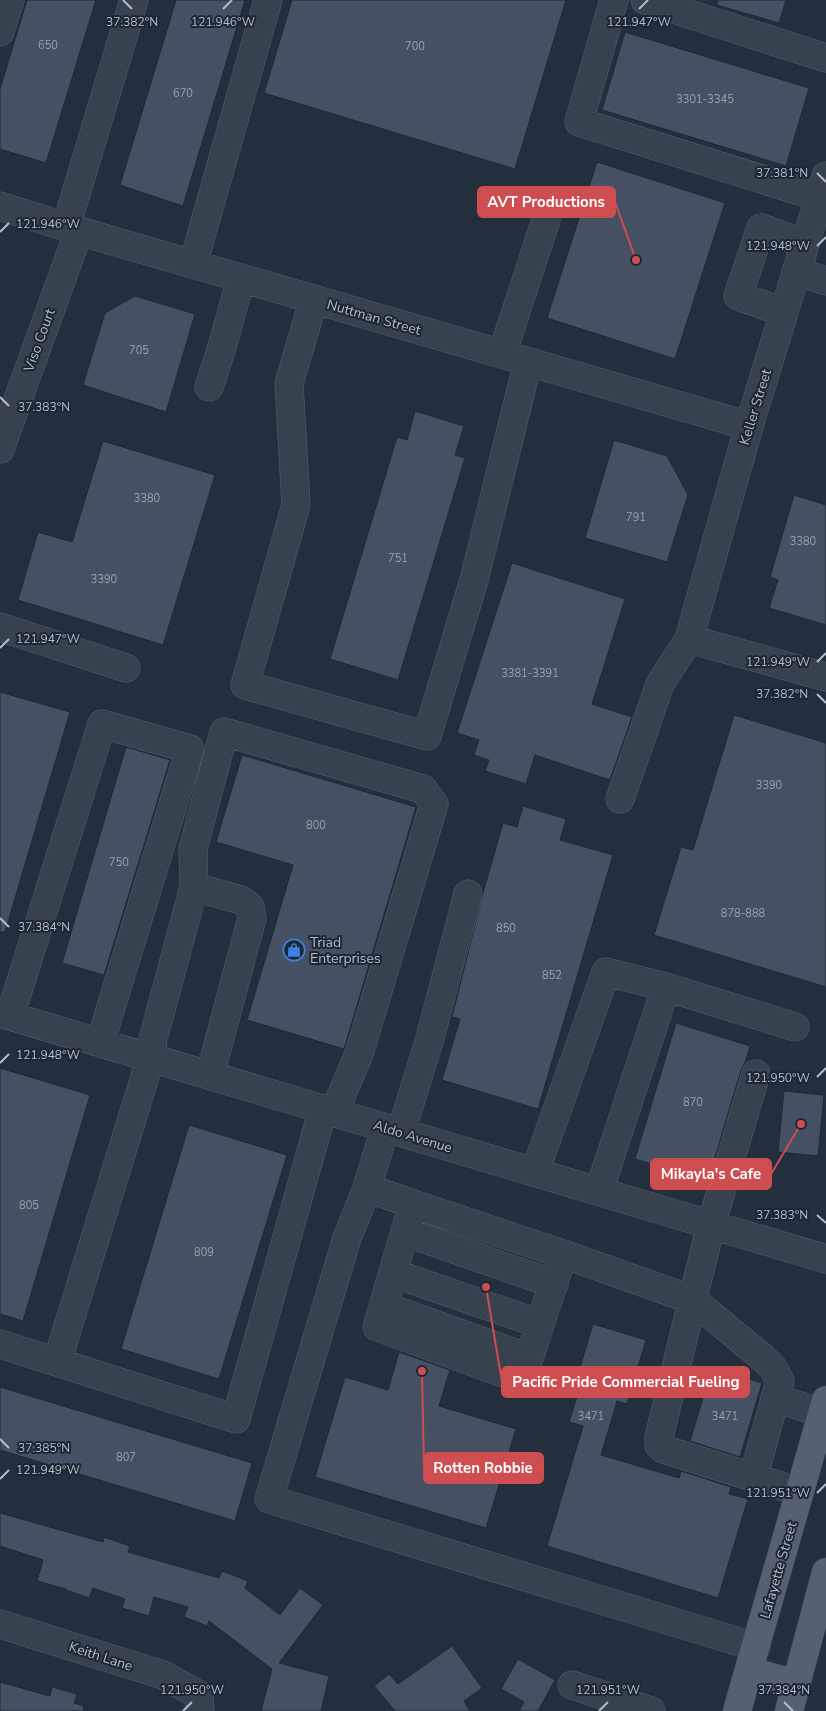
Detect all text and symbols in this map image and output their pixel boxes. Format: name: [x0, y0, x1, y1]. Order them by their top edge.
text: 37.382°N: [106, 14, 158, 30]
text: 121.946°W: [191, 14, 255, 30]
text: 121.947°W: [607, 14, 671, 30]
house number: 650: [38, 38, 58, 53]
house number: 700: [405, 39, 425, 54]
house number: 670: [173, 86, 193, 101]
house number: 3301-3345: [676, 92, 734, 107]
text: 37.381°N: [756, 165, 808, 181]
callout: AVT Productions: [478, 187, 615, 217]
text: AVT Productions: [487, 192, 605, 212]
text: 121.946°W: [16, 216, 80, 232]
text: 121.948°W: [746, 238, 810, 254]
street label: Nuttman Street: [325, 295, 423, 340]
street label: Viso Court: [19, 306, 60, 375]
house number: 705: [129, 343, 149, 358]
street label: Keller Street: [735, 367, 776, 447]
text: 37.383°N: [18, 399, 70, 415]
house number: 3380: [134, 491, 161, 506]
house number: 791: [626, 510, 646, 525]
house number: 3380: [790, 534, 817, 549]
house number: 751: [388, 551, 408, 566]
house number: 3390: [91, 572, 118, 587]
text: 121.947°W: [16, 631, 80, 647]
text: 121.949°W: [746, 654, 810, 670]
house number: 3381-3391: [501, 666, 559, 681]
text: 37.382°N: [756, 686, 808, 702]
house number: 3390: [756, 778, 783, 793]
house number: 800: [306, 818, 326, 833]
house number: 750: [109, 855, 129, 870]
house number: 878-888: [721, 906, 766, 921]
text: 37.384°N: [18, 919, 70, 935]
house number: 850: [496, 921, 516, 936]
place label: Triad Enterprises: [310, 933, 381, 968]
shop icon: Triad Enterprises: [282, 938, 306, 962]
house number: 852: [542, 968, 562, 983]
text: 121.948°W: [16, 1047, 80, 1063]
text: 121.950°W: [746, 1070, 810, 1086]
house number: 870: [683, 1095, 703, 1110]
street label: Aldo Avenue: [371, 1115, 455, 1157]
callout: Mikayla's Cafe: [651, 1159, 771, 1189]
text: Mikayla's Cafe: [661, 1164, 761, 1184]
house number: 805: [19, 1198, 39, 1213]
text: 37.383°N: [756, 1207, 808, 1223]
house number: 809: [194, 1245, 214, 1260]
callout: Pacific Pride Commercial Fueling: [502, 1367, 749, 1397]
text: Pacific Pride Commercial Fueling: [512, 1372, 740, 1392]
house number: 3471: [578, 1409, 604, 1424]
house number: 3471: [712, 1409, 738, 1424]
text: 37.385°N: [18, 1440, 70, 1456]
house number: 807: [116, 1450, 136, 1465]
callout: Rotten Robbie: [424, 1453, 543, 1483]
text: Rotten Robbie: [433, 1458, 533, 1478]
text: 121.949°W: [16, 1462, 80, 1478]
text: 121.951°W: [746, 1485, 810, 1501]
street label: Lafayette Street: [756, 1519, 801, 1621]
street label: Keith Lane: [66, 1637, 135, 1676]
text: 121.950°W: [160, 1682, 224, 1698]
text: 121.951°W: [576, 1682, 640, 1698]
text: 37.384°N: [758, 1682, 810, 1698]

